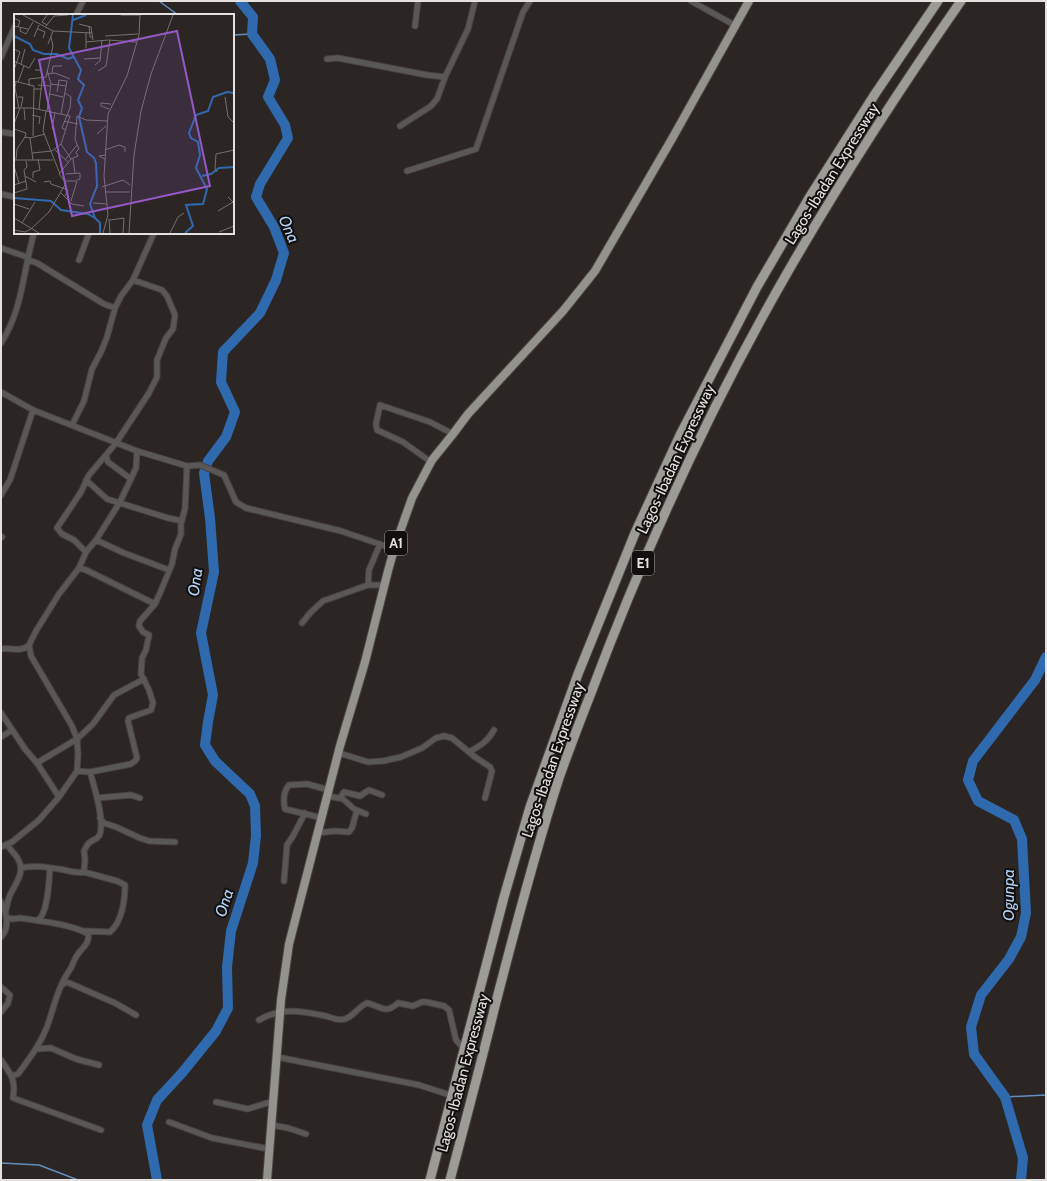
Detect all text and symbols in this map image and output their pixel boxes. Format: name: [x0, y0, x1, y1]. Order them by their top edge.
inset map: [14, 14, 234, 234]
street label: Lagos-Ibadan Expressway: [781, 100, 883, 248]
water label: Ona: [275, 212, 303, 246]
street label: Lagos-Ibadan Expressway: [633, 381, 719, 537]
road number: A1: [385, 531, 407, 555]
road number: E1: [632, 551, 654, 575]
water label: Ona: [184, 567, 206, 597]
street label: Lagos-Ibadan Expressway: [518, 680, 588, 840]
water label: Ogunpa: [999, 869, 1018, 921]
water label: Ona: [211, 887, 237, 919]
street label: Lagos-Ibadan Expressway: [433, 991, 493, 1154]

